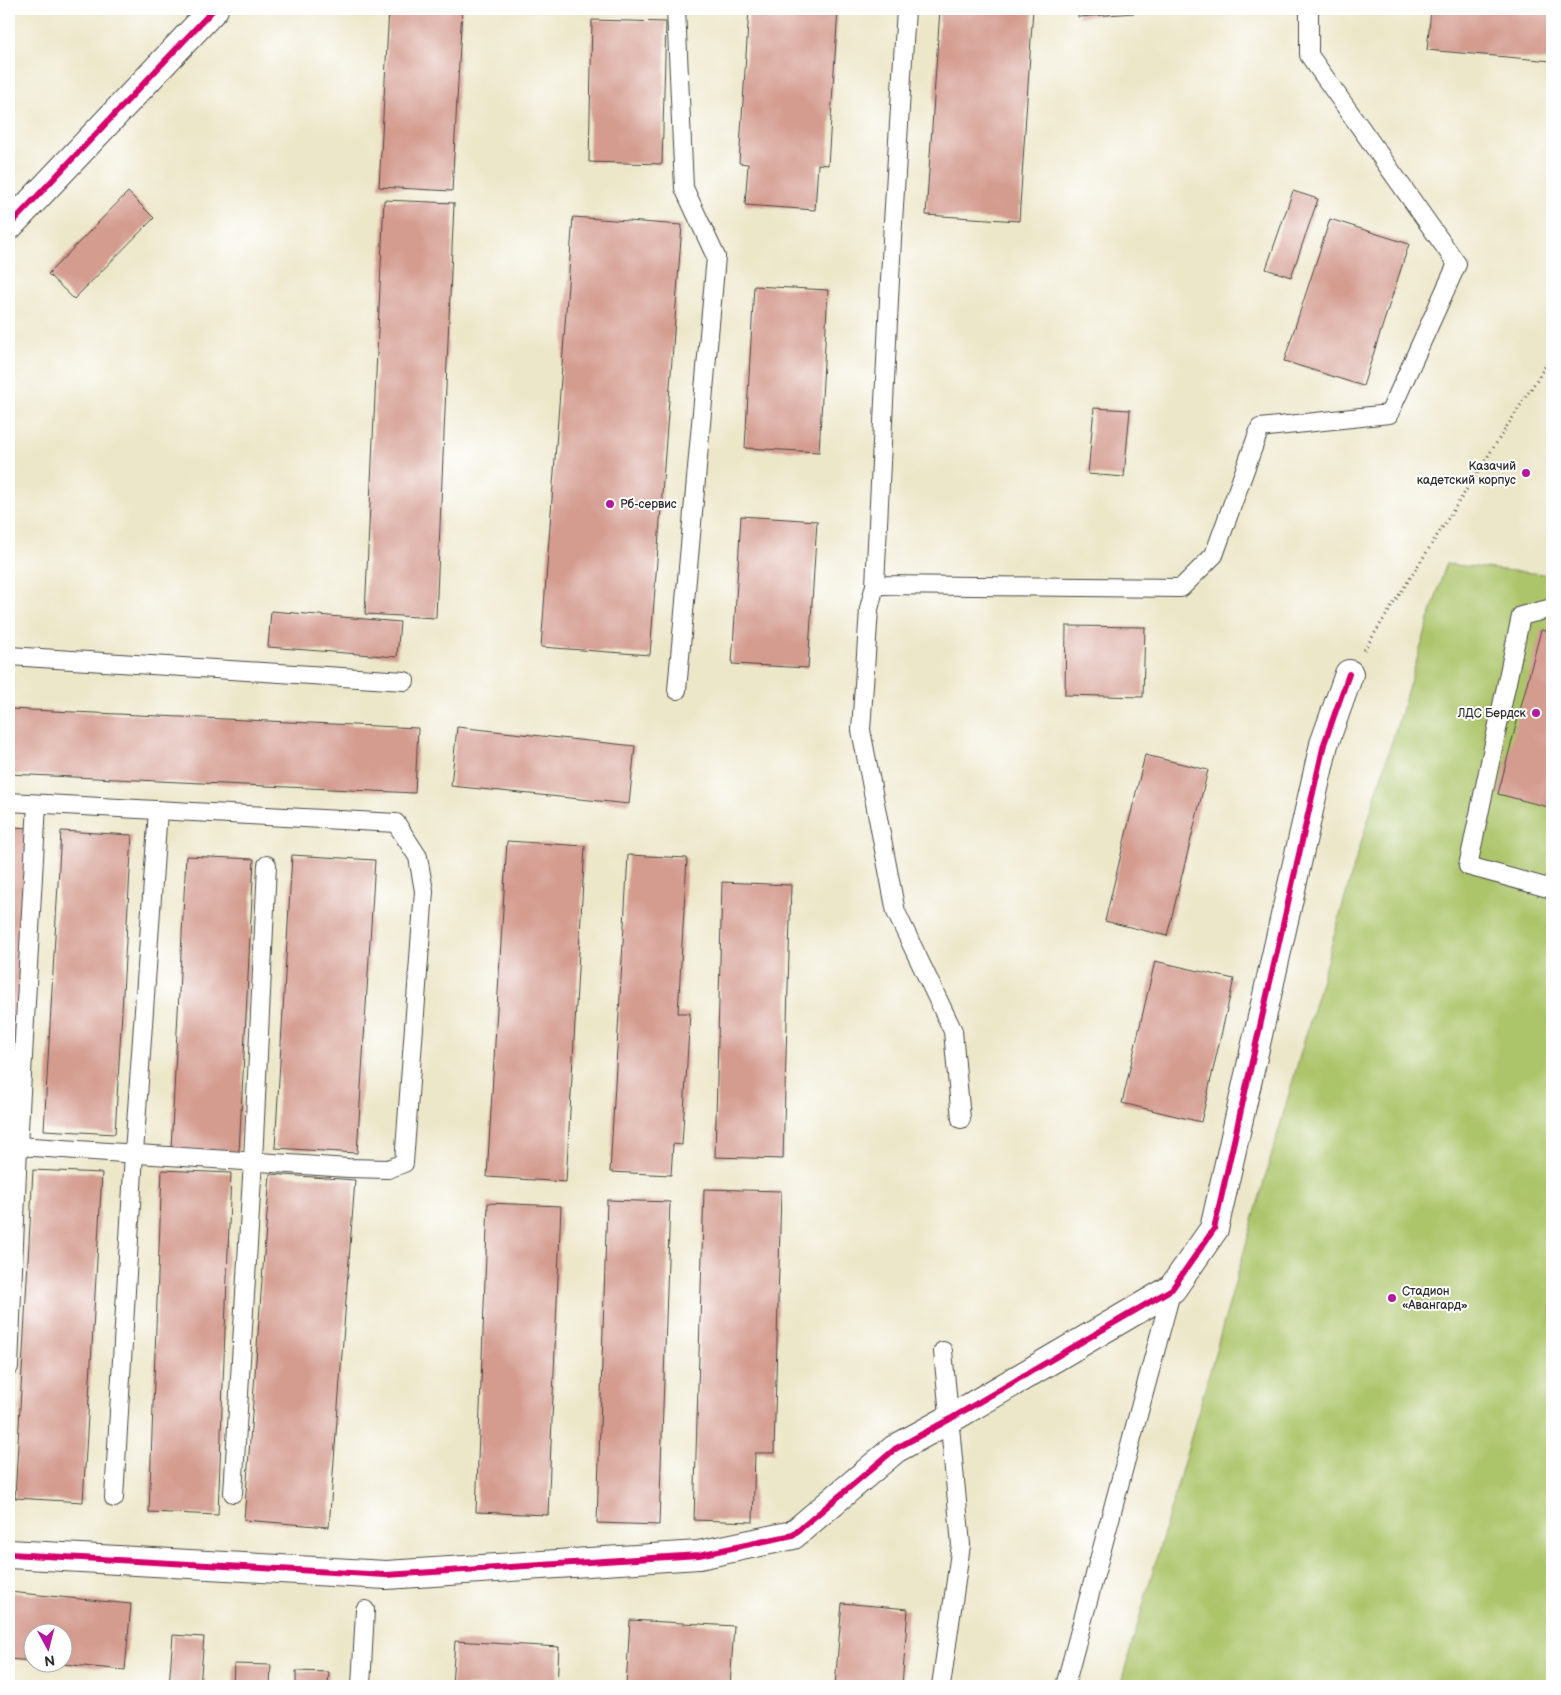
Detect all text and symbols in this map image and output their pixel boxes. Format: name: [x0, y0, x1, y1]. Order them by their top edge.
place label: Казачий кадетский корпус: [1417, 459, 1516, 488]
marker: Казачий кадетский корпус: [1520, 467, 1532, 479]
place label: Рб-сервис: [620, 497, 677, 512]
marker: Рб-сервис: [604, 498, 616, 510]
place label: ЛДС Бердск: [1457, 706, 1527, 721]
marker: ЛДС Бердск: [1530, 707, 1542, 719]
place label: Стадион «Авангард»: [1402, 1284, 1468, 1313]
marker: Стадион «Авангард»: [1386, 1292, 1398, 1304]
north arrow: [22, 1622, 72, 1672]
text: N: [43, 1651, 56, 1669]

